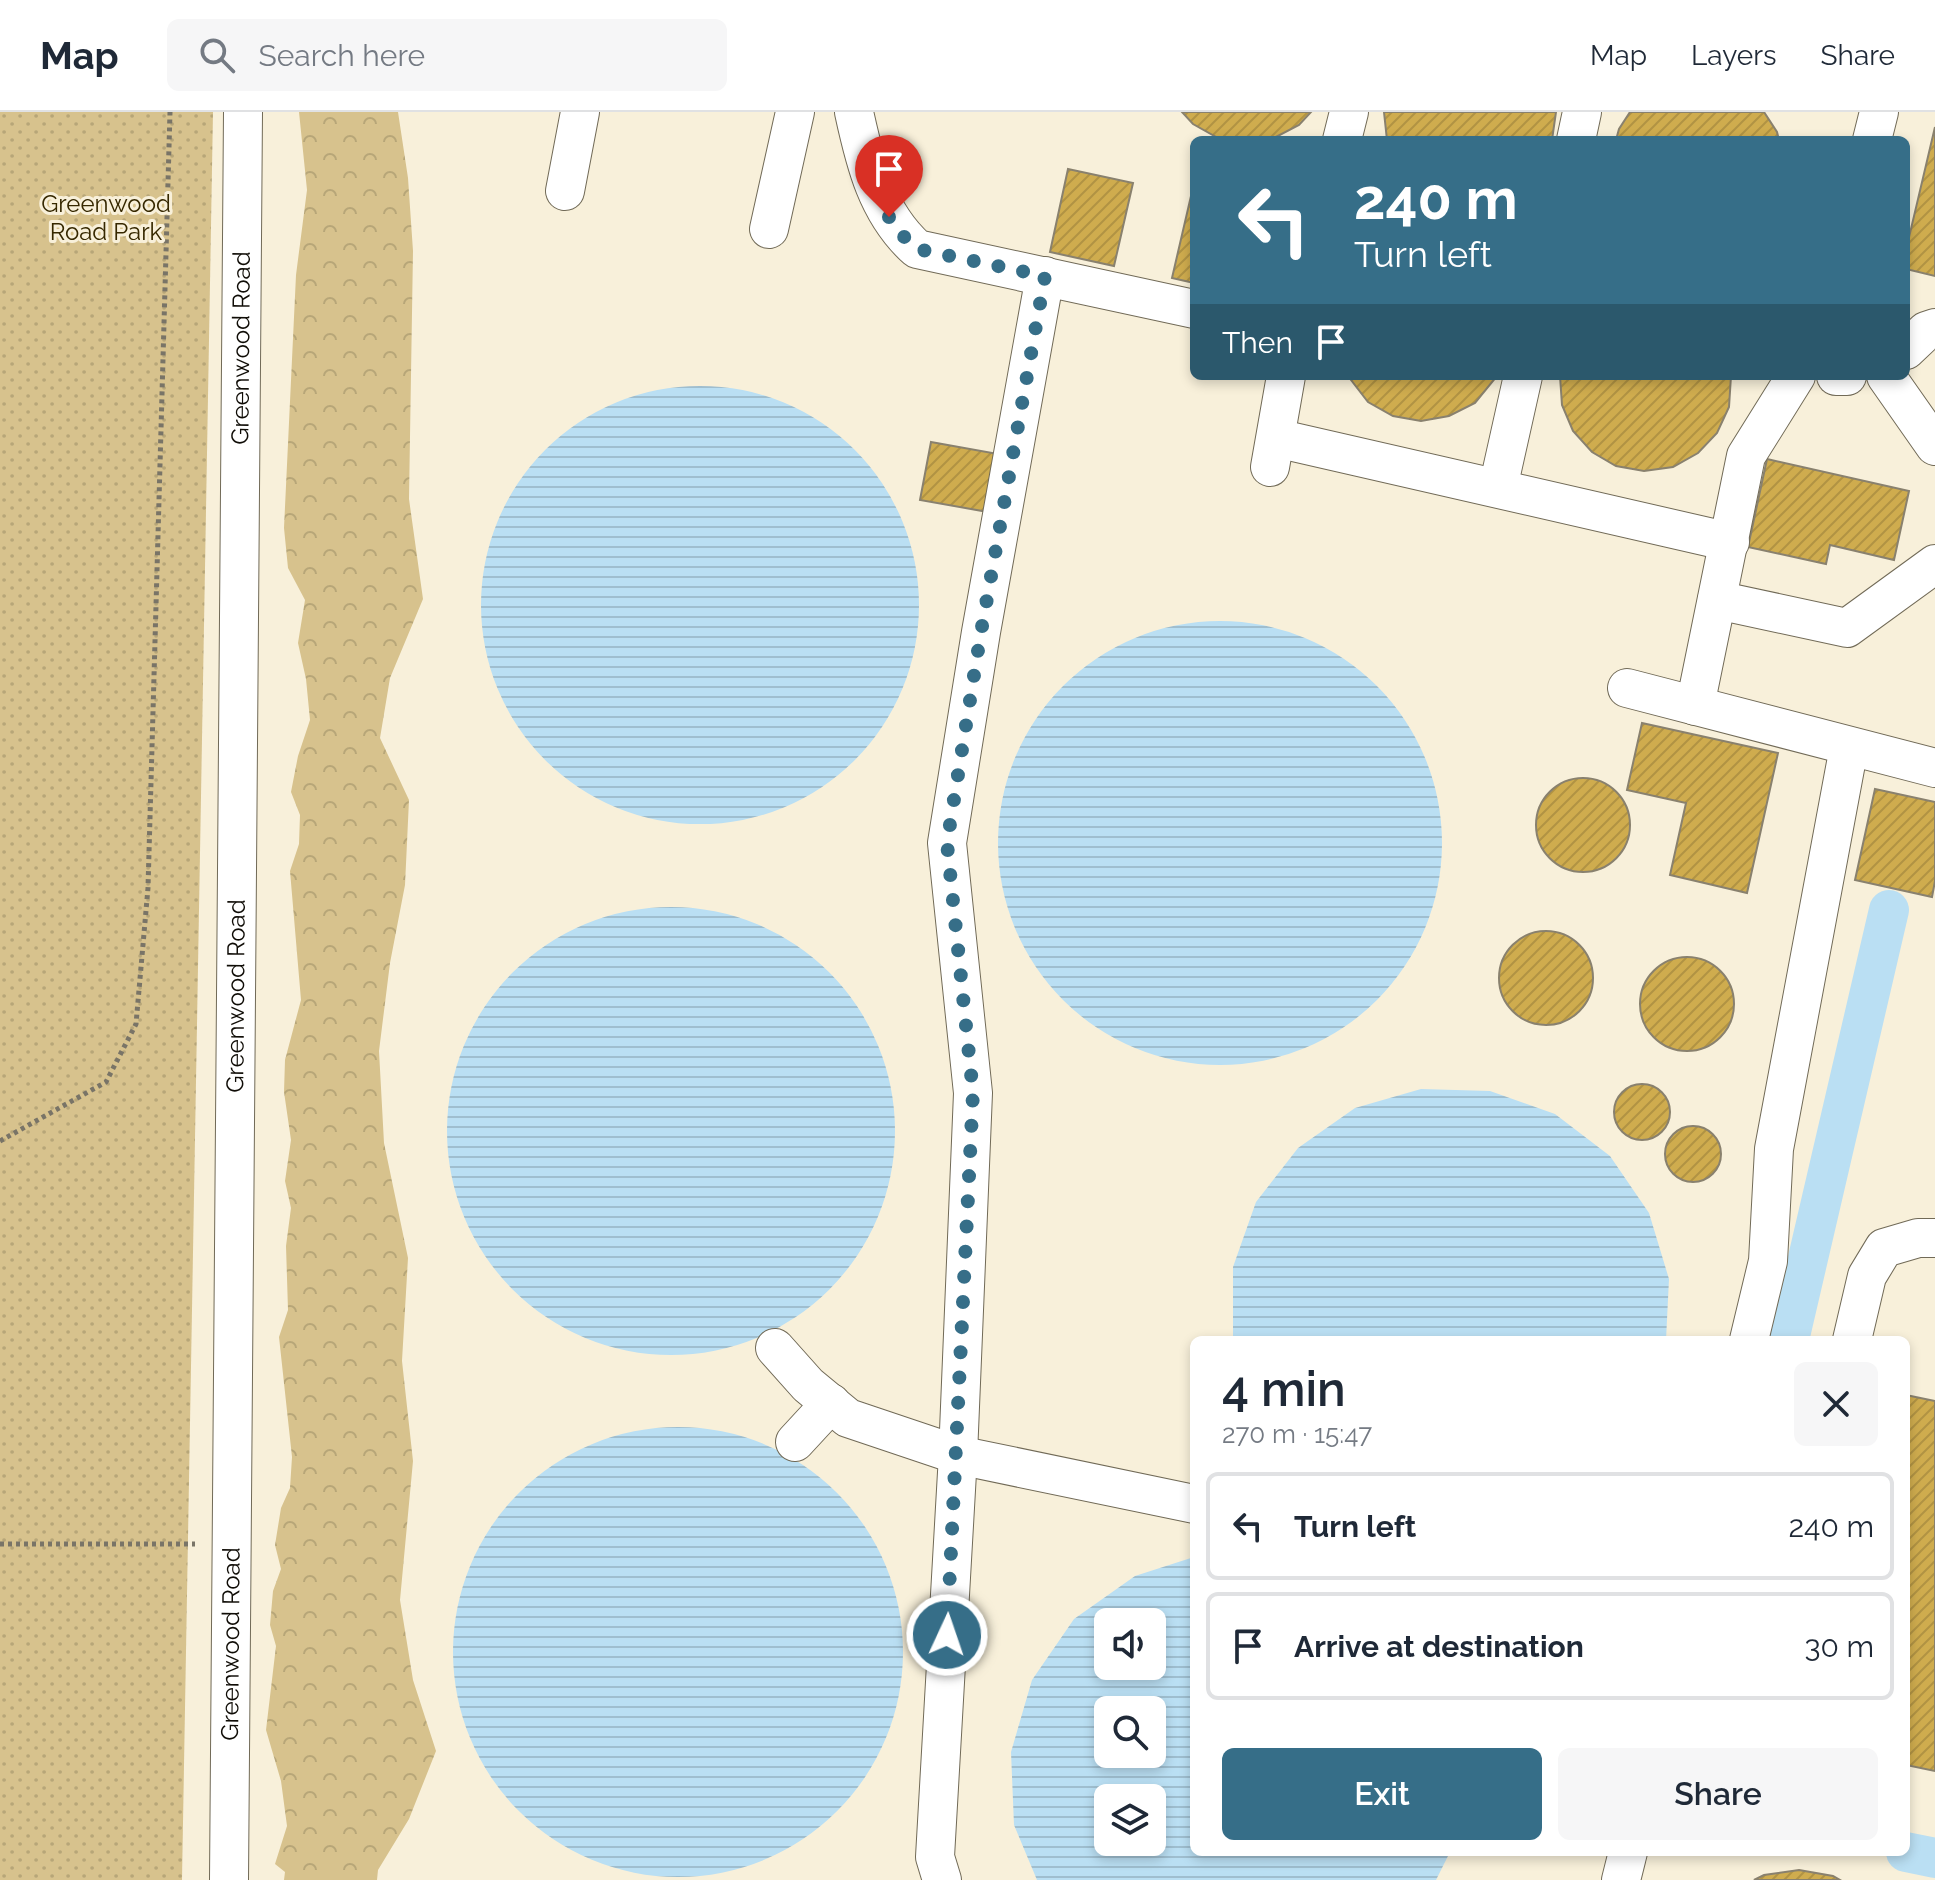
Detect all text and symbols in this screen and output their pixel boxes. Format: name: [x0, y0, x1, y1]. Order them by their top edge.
search box: [167, 19, 727, 91]
text: Map: [40, 33, 119, 78]
icon: search: [195, 33, 239, 77]
text: Search here: [259, 38, 425, 73]
text: Map: [1590, 39, 1647, 72]
text: Layers: [1691, 39, 1777, 72]
text: Share: [1821, 39, 1895, 72]
pin: [855, 135, 923, 217]
icon: arrive: [867, 147, 911, 191]
text: 240 m: [1354, 166, 1518, 232]
icon: left: [1222, 168, 1326, 272]
park label: Greenwood Road Park: [41, 189, 171, 246]
text: Turn left: [1354, 233, 1492, 275]
street label: Greenwood Road: [225, 251, 256, 445]
icon: arrive: [1309, 320, 1353, 364]
text: Then: [1222, 325, 1293, 360]
street label: Greenwood Road: [220, 899, 251, 1093]
text: 4 min: [1222, 1361, 1346, 1417]
button: close: [1794, 1362, 1878, 1446]
text: 270 m · 15:47: [1222, 1419, 1372, 1449]
icon: left: [1226, 1504, 1270, 1548]
text: Turn left: [1294, 1509, 1416, 1544]
text: 240 m: [1788, 1509, 1874, 1544]
street label: Greenwood Road: [215, 1547, 246, 1741]
position arrow: [905, 1593, 989, 1677]
map controls: [1094, 1608, 1166, 1856]
button: sound: [1094, 1608, 1166, 1680]
icon: arrive: [1226, 1624, 1270, 1668]
text: Arrive at destination: [1294, 1629, 1584, 1664]
text: 30 m: [1804, 1629, 1874, 1664]
button: search: [1094, 1696, 1166, 1768]
button: Exit: [1222, 1748, 1542, 1840]
button: Share: [1558, 1748, 1878, 1840]
button: layers: [1094, 1784, 1166, 1856]

